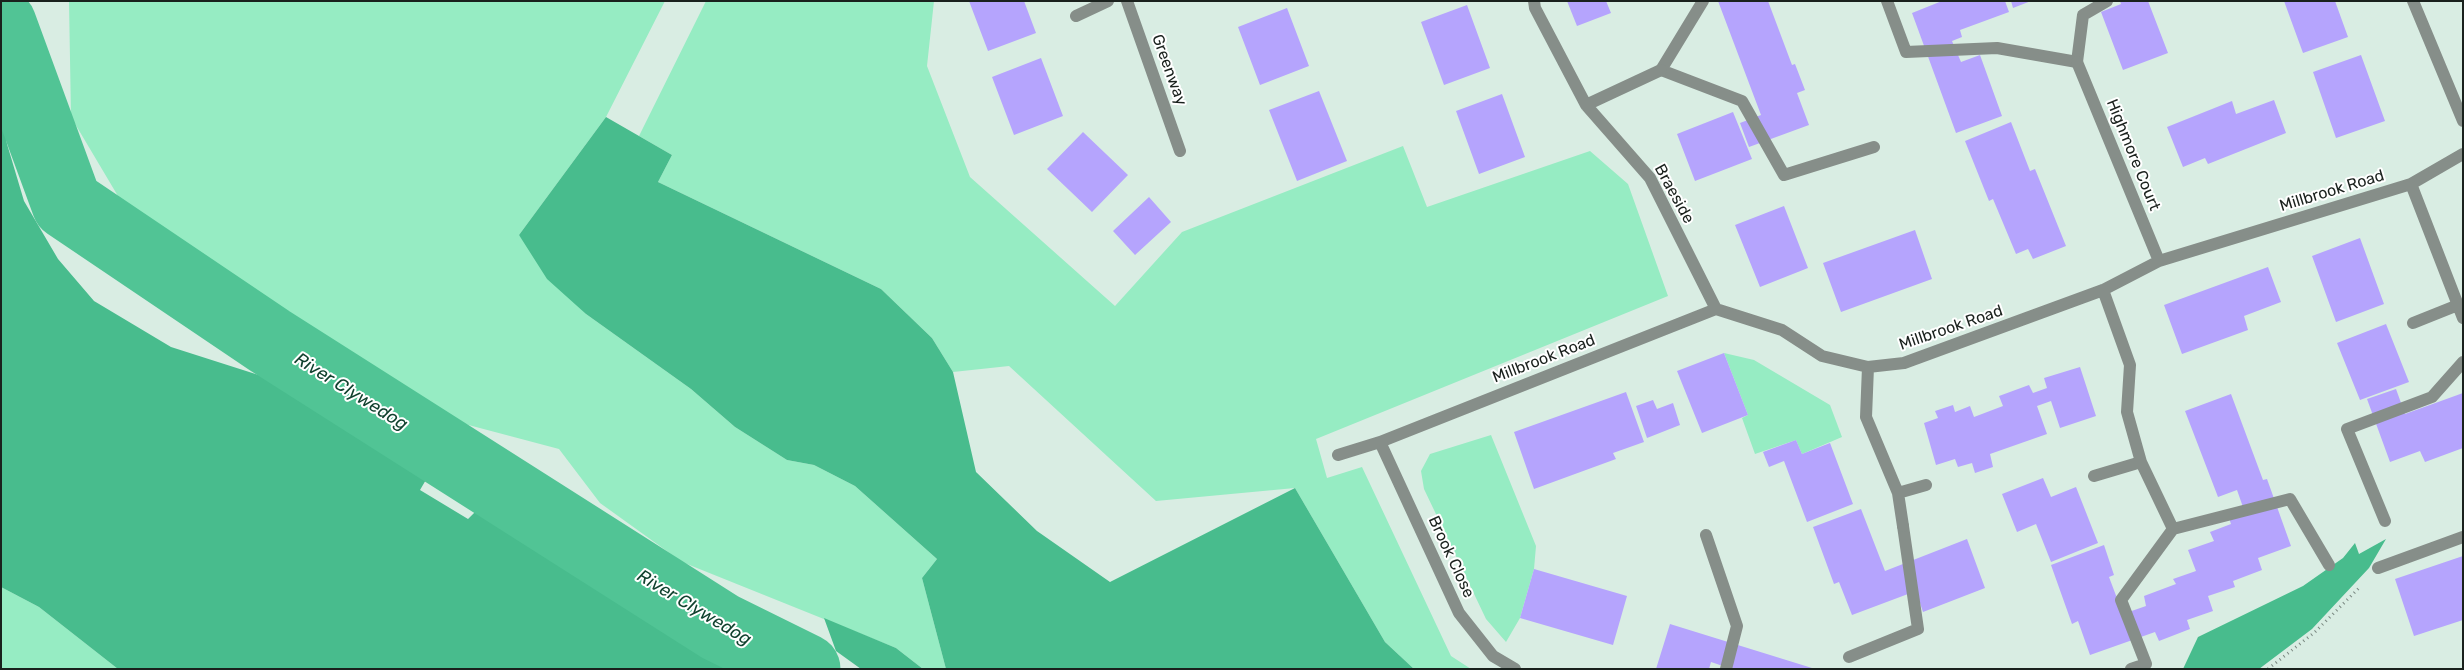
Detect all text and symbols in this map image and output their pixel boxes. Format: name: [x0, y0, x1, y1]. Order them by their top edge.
street label: Greenway: [1147, 32, 1191, 108]
street label: Highmore Court: [2102, 96, 2164, 214]
street label: Braeside: [1650, 161, 1698, 227]
street label: Millbrook Road: [2277, 166, 2387, 216]
street label: Millbrook Road: [1897, 301, 2005, 355]
street label: Millbrook Road: [1490, 331, 1598, 387]
water label: River Clywedog: [290, 349, 412, 435]
street label: Brook Close: [1424, 513, 1478, 601]
water label: River Clywedog: [633, 565, 755, 651]

